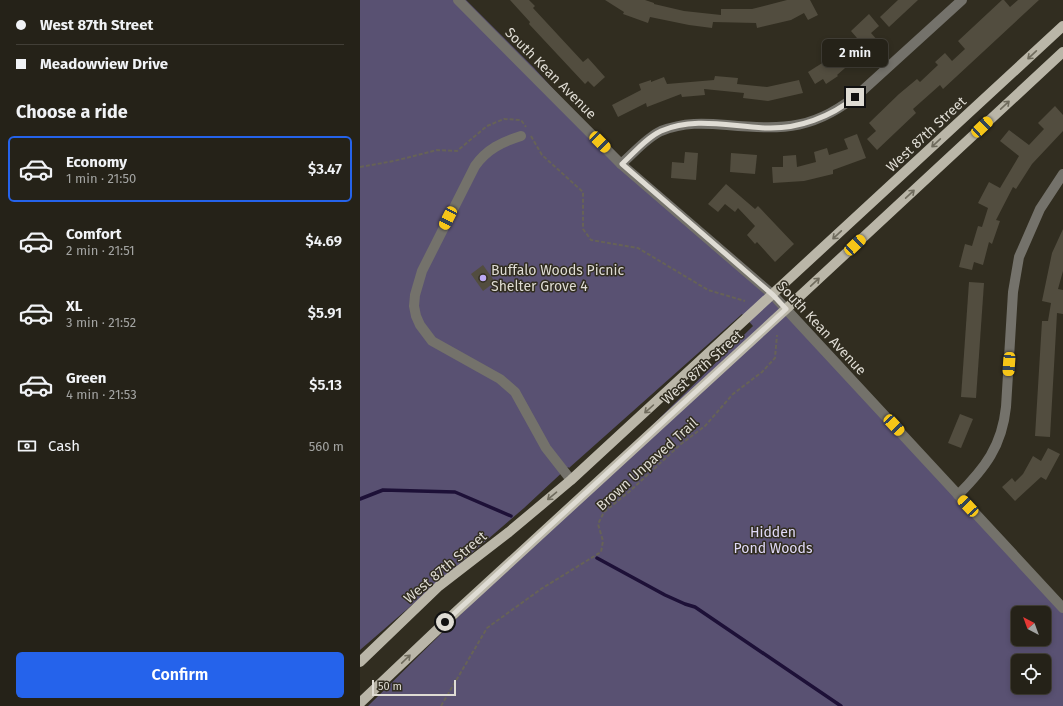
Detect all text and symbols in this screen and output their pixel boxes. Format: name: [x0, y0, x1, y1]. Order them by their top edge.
text: West 87th Street: [40, 16, 153, 34]
street label: South Kean Avenue: [501, 24, 600, 123]
callout: 2 min: [822, 39, 888, 67]
text: 2 min: [839, 45, 871, 60]
one-way arrow: [1027, 50, 1037, 60]
text: Meadowview Drive: [40, 55, 168, 73]
route end: [846, 88, 864, 106]
street label: West 87th Street: [883, 92, 971, 176]
text: Choose a ride: [16, 101, 128, 123]
one-way arrow: [1000, 101, 1010, 110]
car: [969, 114, 995, 140]
car: [587, 129, 613, 155]
one-way arrow: [932, 138, 942, 147]
icon: car: [18, 151, 54, 187]
text: Economy: [66, 153, 127, 171]
text: $3.47: [308, 160, 342, 178]
text: 1 min · 21:50: [66, 171, 136, 186]
one-way arrow: [905, 189, 915, 199]
car: [437, 205, 459, 231]
icon: car: [18, 223, 54, 259]
text: Comfort: [66, 225, 122, 243]
one-way arrow: [833, 230, 843, 239]
text: $4.69: [306, 232, 342, 250]
car: [842, 232, 868, 258]
text: 2 min · 21:51: [66, 243, 135, 258]
place label: Buffalo Woods Picnic Shelter Grove 4: [491, 262, 624, 295]
marker: Buffalo Woods Picnic Shelter Grove 4: [478, 273, 488, 283]
street label: South Kean Avenue: [774, 278, 870, 379]
one-way arrow: [810, 278, 820, 287]
icon: car: [18, 295, 54, 331]
text: XL: [66, 297, 82, 315]
text: $5.91: [308, 304, 342, 322]
text: 3 min · 21:52: [66, 315, 136, 330]
street label: West 87th Street: [658, 326, 747, 408]
car: [1002, 352, 1016, 376]
icon: car: [18, 367, 54, 403]
text: Green: [66, 369, 106, 387]
text: $5.13: [309, 376, 342, 394]
text: 4 min · 21:53: [66, 387, 137, 402]
one-way arrow: [643, 404, 654, 413]
car: [881, 412, 907, 438]
street label: Brown Unpaved Trail: [593, 414, 702, 514]
icon: cash: [16, 435, 38, 457]
text: Cash: [48, 437, 80, 455]
text: 560 m: [309, 439, 344, 454]
one-way arrow: [547, 491, 557, 500]
car: [955, 493, 981, 519]
park label: Hidden Pond Woods: [734, 524, 813, 557]
street label: West 87th Street: [400, 527, 491, 607]
north arrow: [1011, 606, 1051, 646]
map controls: [1011, 606, 1051, 694]
route start: [436, 613, 454, 631]
button: Confirm: [16, 652, 344, 698]
button: locate: [1011, 654, 1051, 694]
one-way arrow: [401, 655, 411, 664]
scale bar: [372, 678, 456, 697]
text: 50 m: [378, 680, 402, 693]

